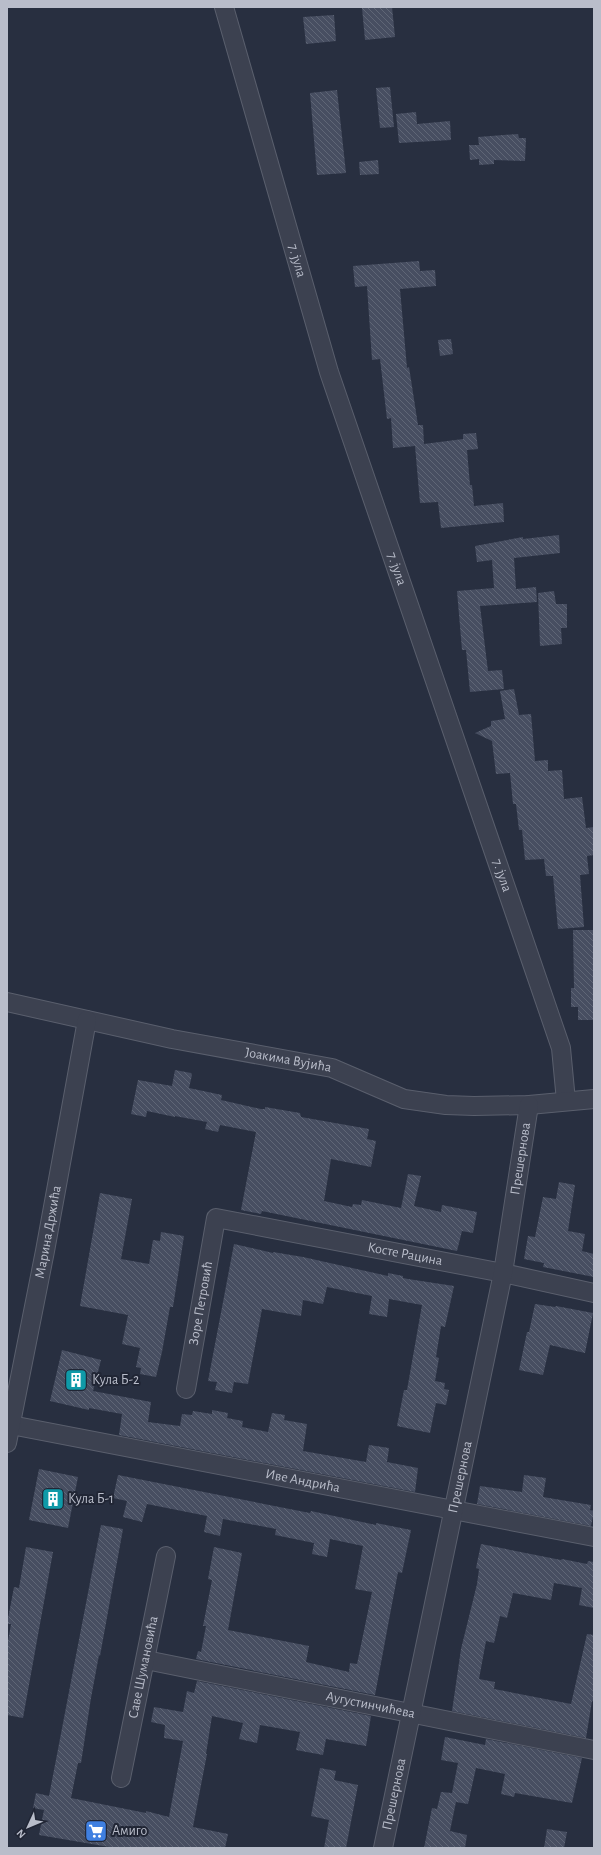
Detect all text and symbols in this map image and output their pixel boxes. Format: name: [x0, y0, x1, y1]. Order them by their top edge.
street label: 7. јула: [286, 242, 309, 280]
street label: 7. јула: [384, 551, 409, 588]
street label: 7. јула: [490, 857, 514, 894]
street label: Јоакима Вујића: [244, 1045, 333, 1075]
street label: Прешернова: [508, 1121, 533, 1196]
street label: Марина Држића: [33, 1184, 64, 1280]
street label: Косте Рацина: [366, 1240, 444, 1268]
street label: Зоре Петровић: [187, 1260, 215, 1346]
building icon: Кула Б-2: [63, 1367, 89, 1393]
place label: Кула Б-2: [92, 1373, 139, 1387]
street label: Прешернова: [446, 1439, 475, 1514]
street label: Иве Андрића: [264, 1467, 342, 1495]
building icon: Кула Б-1: [40, 1486, 66, 1512]
place label: Кула Б-1: [68, 1492, 114, 1506]
street label: Саве Шумановића: [126, 1614, 161, 1720]
street label: Аугустинчићева: [325, 1689, 417, 1721]
street label: Прешернова: [380, 1756, 409, 1831]
north arrow: [8, 1807, 48, 1847]
supermarket icon: Амиго: [83, 1818, 109, 1844]
place label: Амиго: [112, 1824, 147, 1838]
text: N: [15, 1827, 28, 1840]

